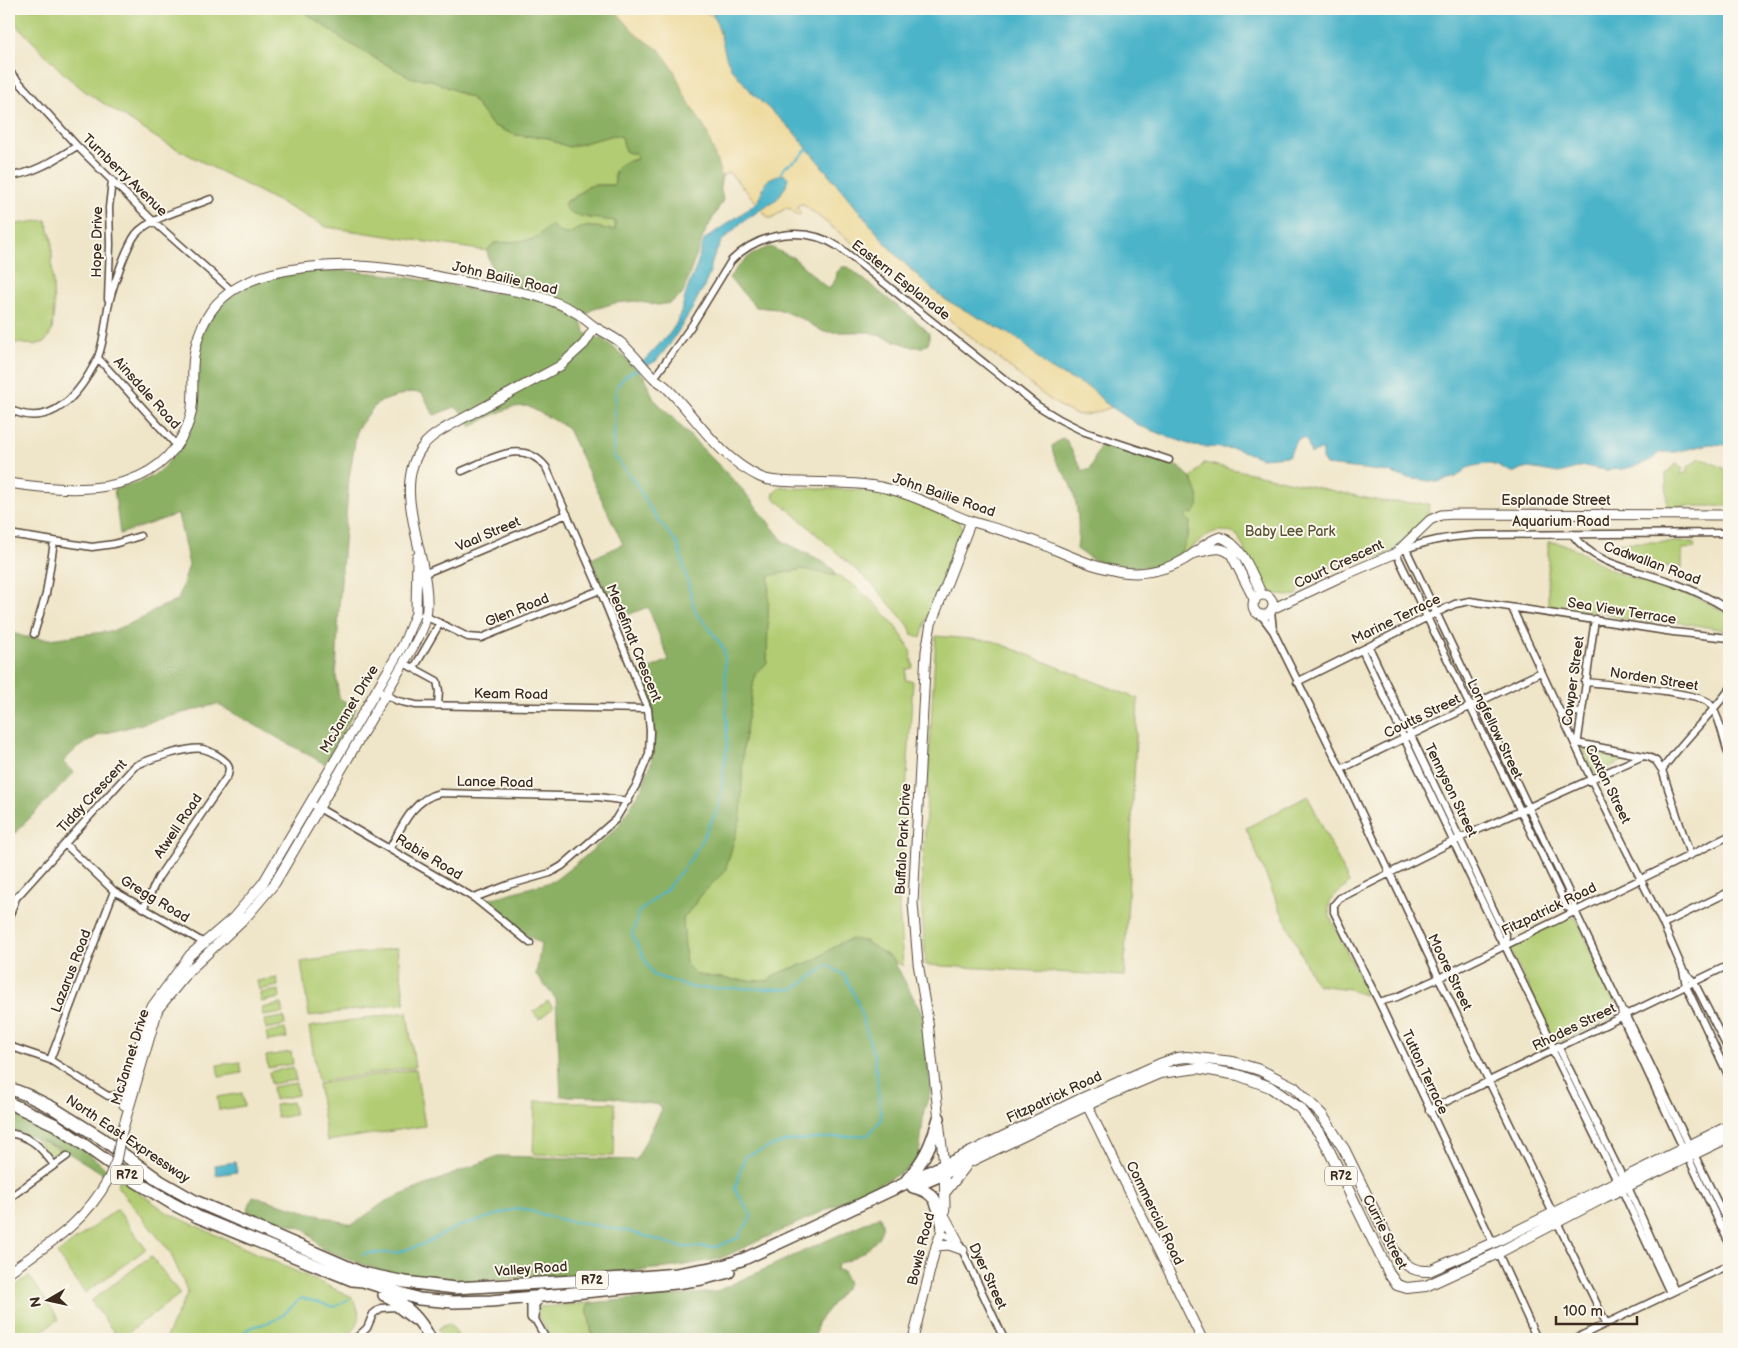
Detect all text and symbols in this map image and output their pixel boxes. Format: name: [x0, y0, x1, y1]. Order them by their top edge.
street label: Turnberry Avenue: [79, 130, 171, 220]
street label: Hope Drive: [88, 206, 106, 278]
street label: Eastern Esplanade: [848, 236, 954, 324]
street label: John Bailie Road: [451, 258, 559, 298]
street label: Ainsdale Road: [110, 353, 184, 433]
street label: John Bailie Road: [890, 469, 998, 521]
street label: Esplanade Street: [1501, 492, 1611, 509]
street label: Vaal Street: [453, 513, 523, 555]
street label: Aquarium Road: [1512, 513, 1610, 530]
park label: Baby Lee Park: [1245, 523, 1335, 540]
street label: Court Crescent: [1292, 536, 1387, 592]
street label: Cadwallan Road: [1601, 538, 1703, 588]
street label: Medefindt Crescent: [603, 582, 666, 705]
street label: Glen Road: [483, 590, 551, 630]
street label: Marine Terrace: [1349, 590, 1443, 648]
street label: Sea View Terrace: [1566, 594, 1678, 628]
street label: Cowper Street: [1558, 634, 1588, 727]
street label: McJannet Drive: [316, 662, 382, 756]
street label: Norden Street: [1609, 664, 1700, 694]
street label: Longfellow Street: [1463, 676, 1527, 782]
street label: Keam Road: [474, 685, 548, 703]
street label: Coutts Street: [1381, 690, 1464, 742]
street label: Tennyson Street: [1421, 740, 1481, 840]
street label: Caxton Street: [1581, 742, 1635, 827]
street label: Tiddy Crescent: [54, 755, 131, 836]
street label: Lance Road: [456, 773, 534, 791]
street label: Buffalo Park Drive: [892, 783, 914, 895]
street label: Atwell Road: [150, 790, 206, 862]
street label: Rabie Road: [392, 830, 466, 884]
street label: Gregg Road: [117, 872, 193, 926]
street label: Fitzpatrick Road: [1499, 879, 1599, 939]
street label: Lazarus Road: [47, 927, 95, 1015]
street label: Moore Street: [1424, 931, 1476, 1014]
street label: Rhodes Street: [1529, 999, 1619, 1055]
street label: McJannet Drive: [107, 1007, 153, 1107]
street label: Tutton Terrace: [1398, 1027, 1452, 1117]
street label: Fitzpatrick Road: [1004, 1067, 1104, 1127]
street label: North East Expressway: [63, 1091, 194, 1187]
street label: Commercial Road: [1122, 1158, 1188, 1268]
road number: R72: [111, 1166, 143, 1184]
road number: R72: [1325, 1166, 1357, 1186]
street label: Currie Street: [1359, 1192, 1411, 1273]
street label: Bowls Road: [904, 1211, 938, 1287]
street label: Dyer Street: [965, 1240, 1011, 1312]
street label: Valley Road: [494, 1258, 568, 1280]
road number: R72: [576, 1270, 608, 1290]
north arrow: [22, 1276, 72, 1326]
scale bar: [1556, 1293, 1637, 1325]
text: N: [26, 1295, 45, 1308]
text: 100 m: [1563, 1302, 1603, 1321]

